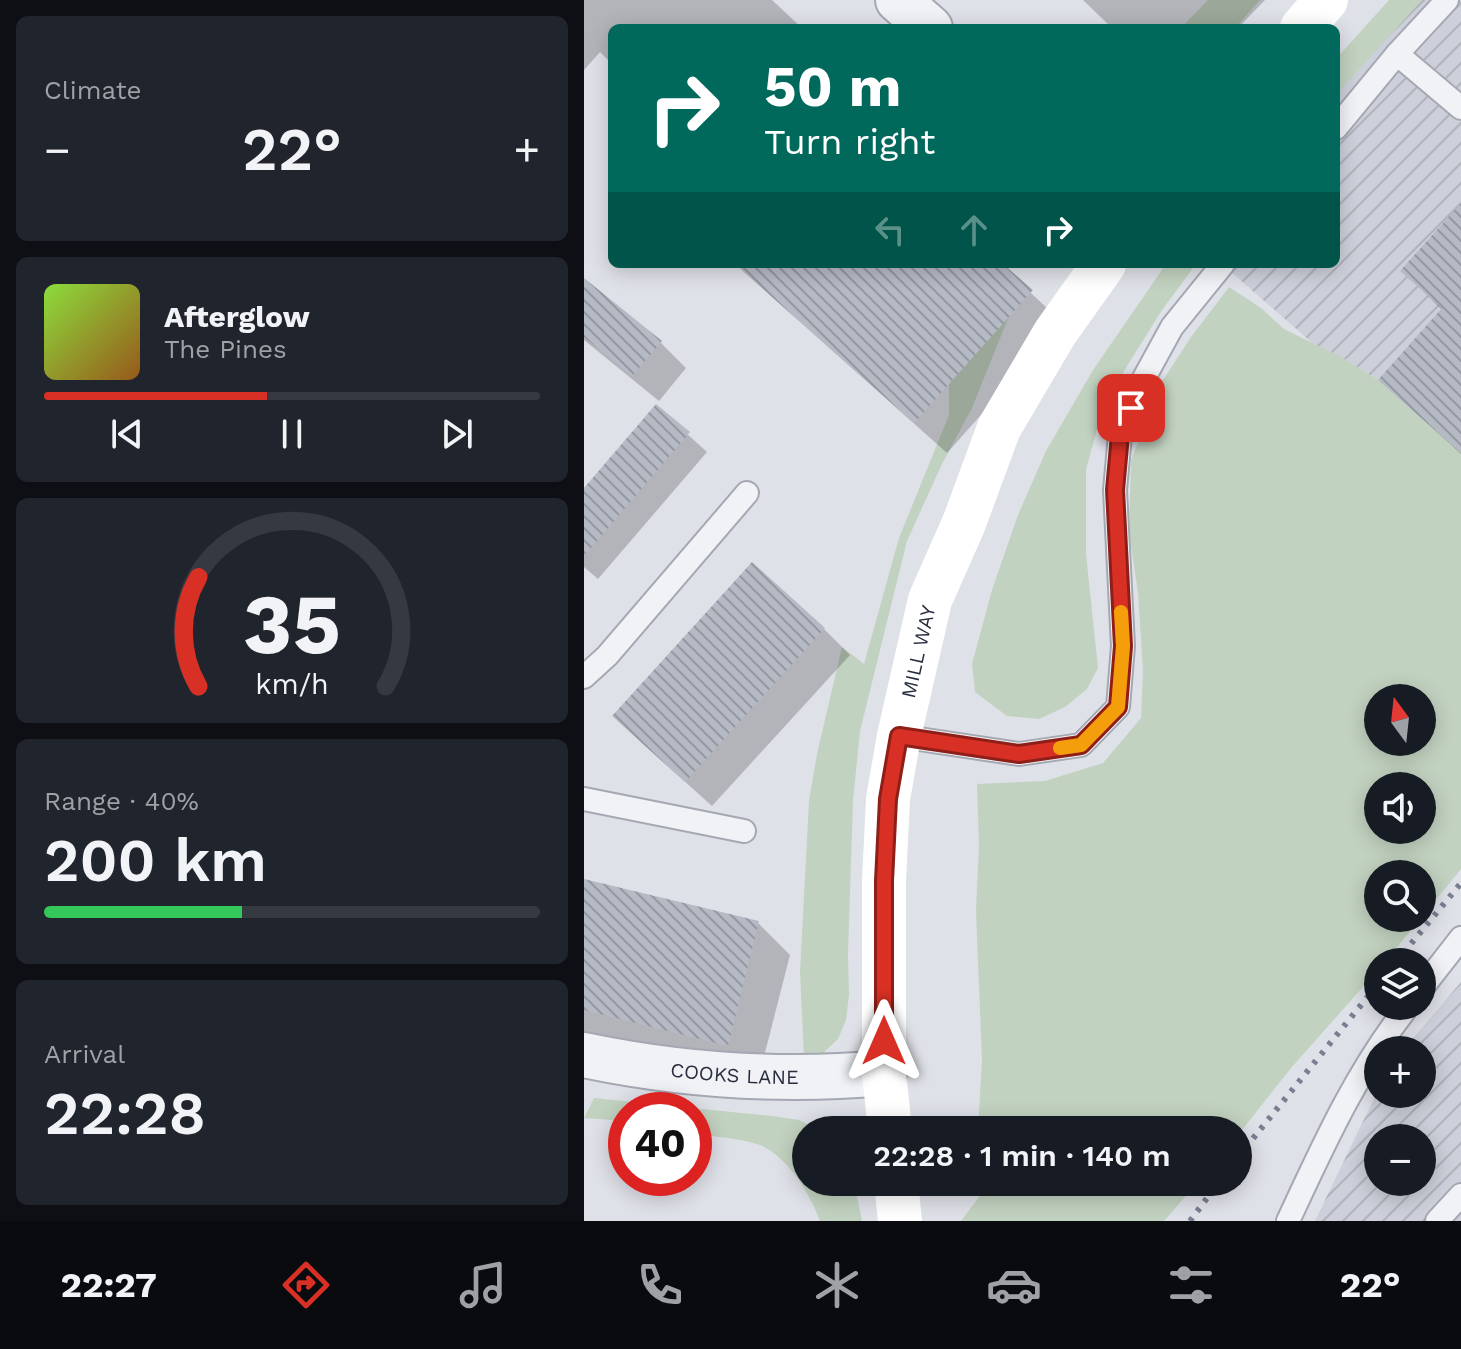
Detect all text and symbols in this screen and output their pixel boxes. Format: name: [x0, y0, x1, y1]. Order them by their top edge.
text: 50 m: [764, 54, 901, 120]
icon: right: [632, 56, 736, 160]
text: Climate: [44, 75, 142, 105]
text: 22°: [242, 114, 342, 185]
text: Turn right: [764, 121, 935, 163]
text: −: [44, 124, 71, 176]
text: +: [513, 124, 540, 176]
icon: left: [868, 208, 912, 252]
icon: ahead: [952, 208, 996, 252]
icon: right: [1036, 208, 1080, 252]
text: Afterglow: [164, 299, 310, 334]
text: The Pines: [164, 334, 287, 364]
pin: [1097, 374, 1165, 442]
icon: arrive: [1109, 386, 1153, 430]
icon: previous: [105, 412, 149, 456]
icon: pause: [270, 412, 314, 456]
icon: next: [435, 412, 479, 456]
text: 35: [243, 575, 341, 672]
street label: MILL WAY: [896, 602, 941, 700]
text: km/h: [255, 667, 329, 701]
north arrow: [1364, 684, 1436, 756]
map controls: [1364, 684, 1436, 1196]
button: sound: [1364, 772, 1436, 844]
text: Range · 40%: [44, 786, 199, 816]
text: 200 km: [44, 825, 267, 896]
button: search: [1364, 860, 1436, 932]
button: layers: [1364, 948, 1436, 1020]
position arrow: [842, 999, 926, 1083]
button: +: [1364, 1036, 1436, 1108]
text: Arrival: [44, 1039, 125, 1069]
street label: COOKS LANE: [669, 1058, 799, 1089]
text: 22:28: [44, 1078, 206, 1149]
speed limit sign: 40: [608, 1092, 712, 1196]
button: −: [1364, 1124, 1436, 1196]
text: 22:28 · 1 min · 140 m: [873, 1138, 1171, 1173]
icon: directions: [278, 1257, 334, 1313]
icon: music: [455, 1257, 511, 1313]
icon: phone: [632, 1257, 688, 1313]
icon: climate: [809, 1257, 865, 1313]
icon: car: [986, 1257, 1042, 1313]
icon: filters: [1163, 1257, 1219, 1313]
text: 22:27: [60, 1264, 157, 1306]
text: 22°: [1340, 1264, 1400, 1306]

